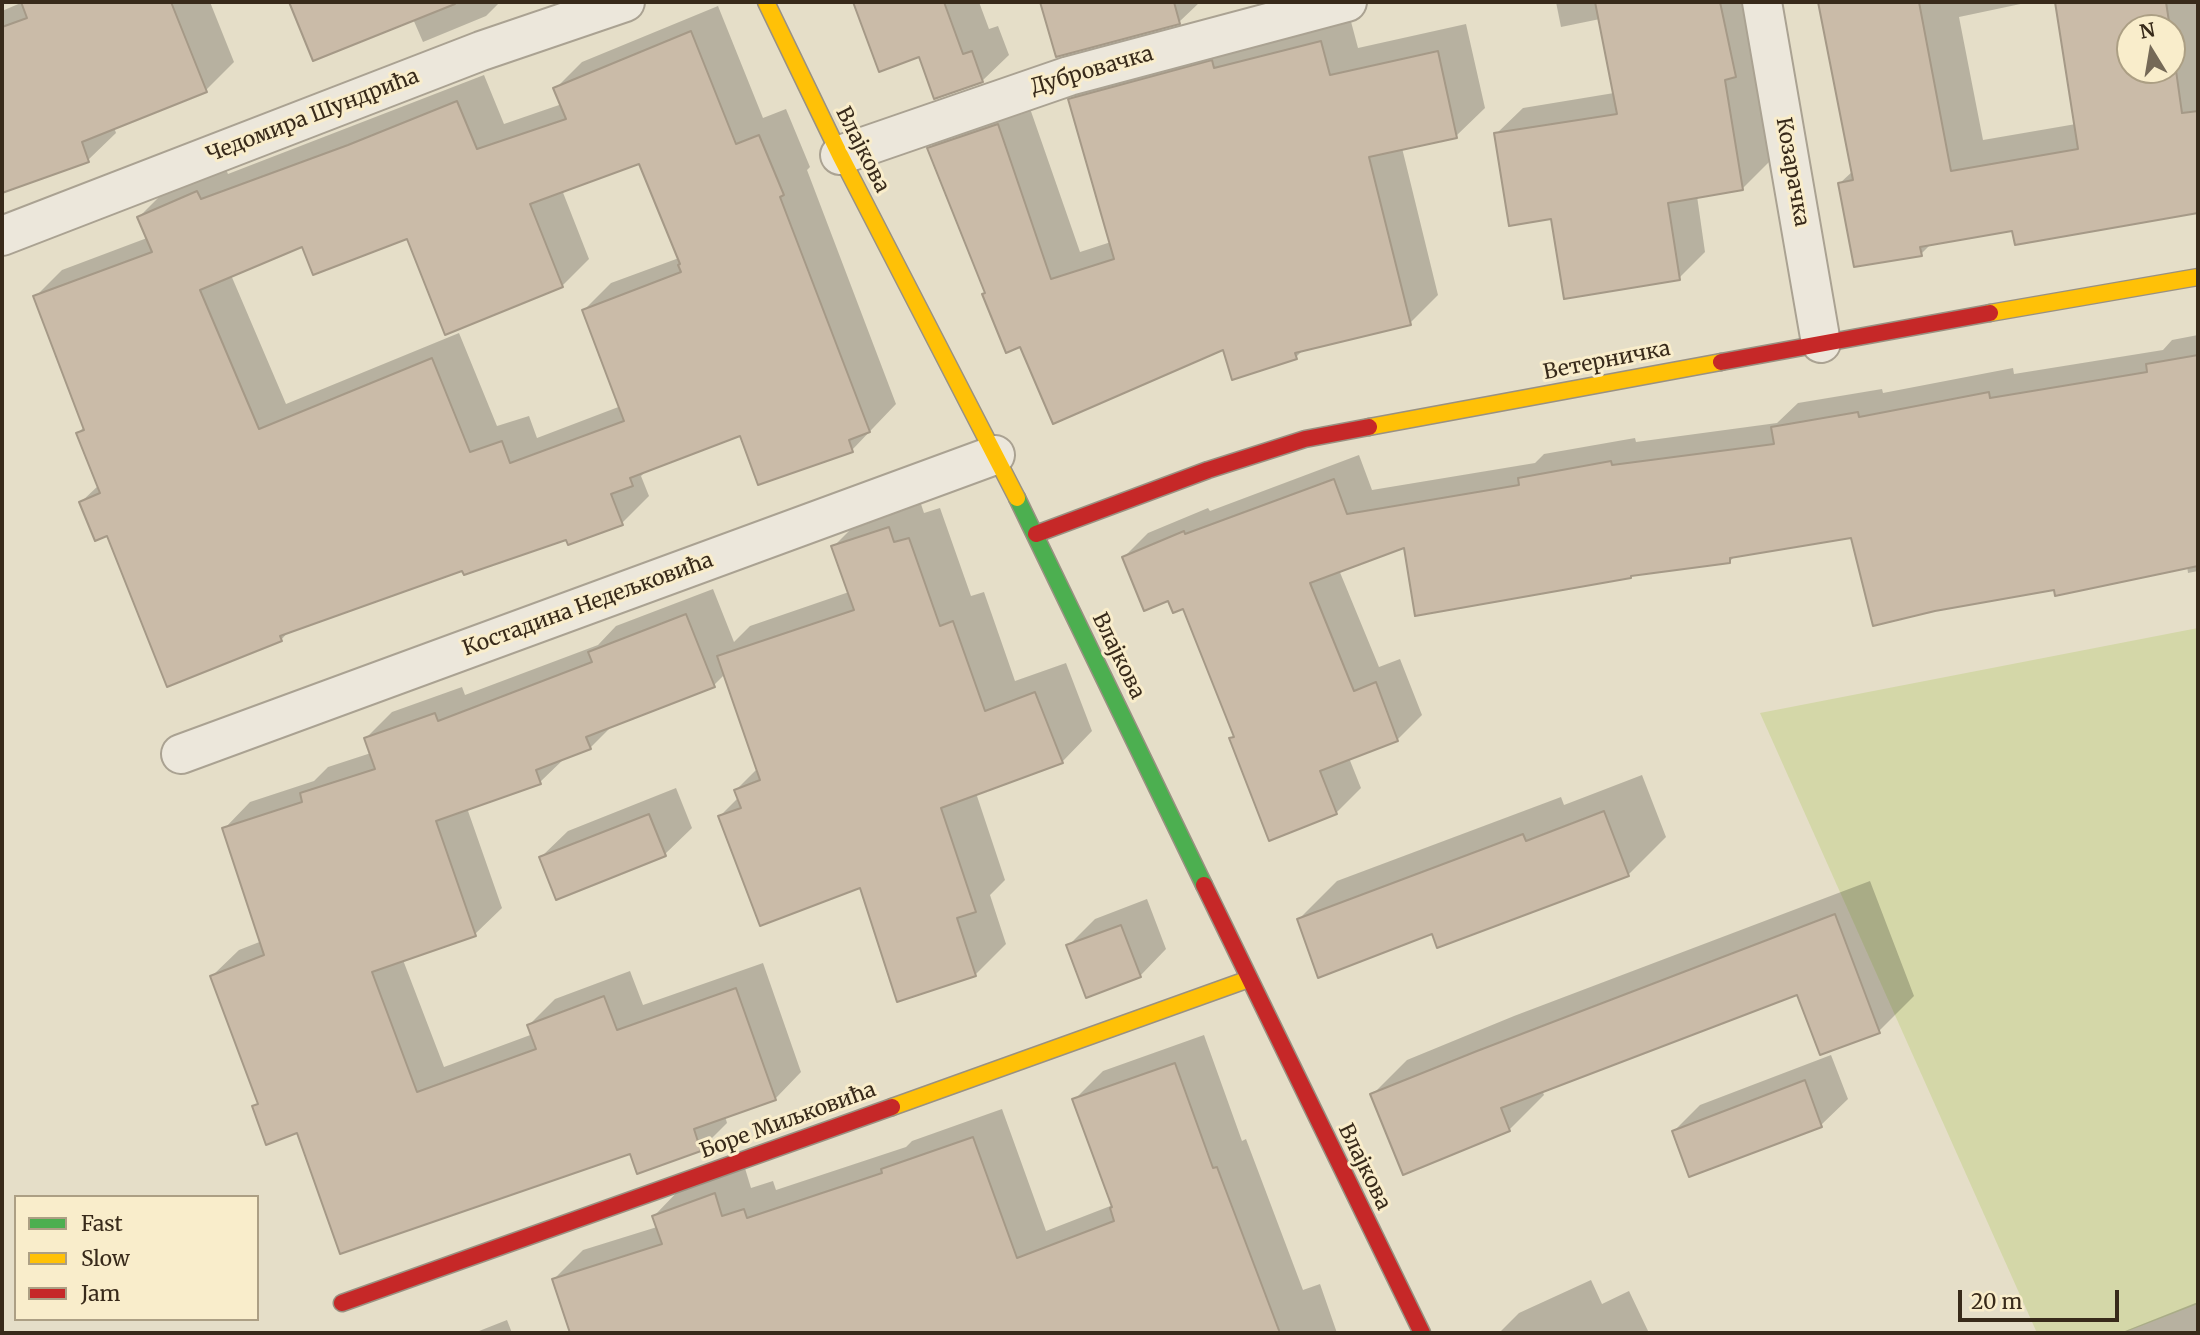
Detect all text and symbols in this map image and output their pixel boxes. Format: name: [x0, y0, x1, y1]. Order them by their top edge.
north arrow: [2116, 14, 2186, 84]
text: N: [2138, 17, 2157, 44]
street label: Дубровачка: [1028, 41, 1156, 101]
street label: Чедомира Шундрића: [203, 64, 423, 168]
street label: Влајкова: [830, 103, 894, 197]
street label: Козарачка: [1770, 116, 1814, 228]
street label: Ветерничка: [1541, 336, 1673, 386]
street label: Костадина Недељковића: [459, 548, 717, 662]
street label: Влајкова: [1086, 609, 1150, 703]
street label: Боре Миљковића: [697, 1077, 879, 1165]
street label: Влајкова: [1332, 1120, 1396, 1214]
legend: [14, 1195, 259, 1321]
text: Fast: [81, 1210, 123, 1237]
text: Slow: [81, 1245, 130, 1272]
scale bar: [1962, 1276, 2123, 1320]
text: Jam: [81, 1280, 120, 1307]
text: 20 m: [1971, 1288, 2022, 1315]

